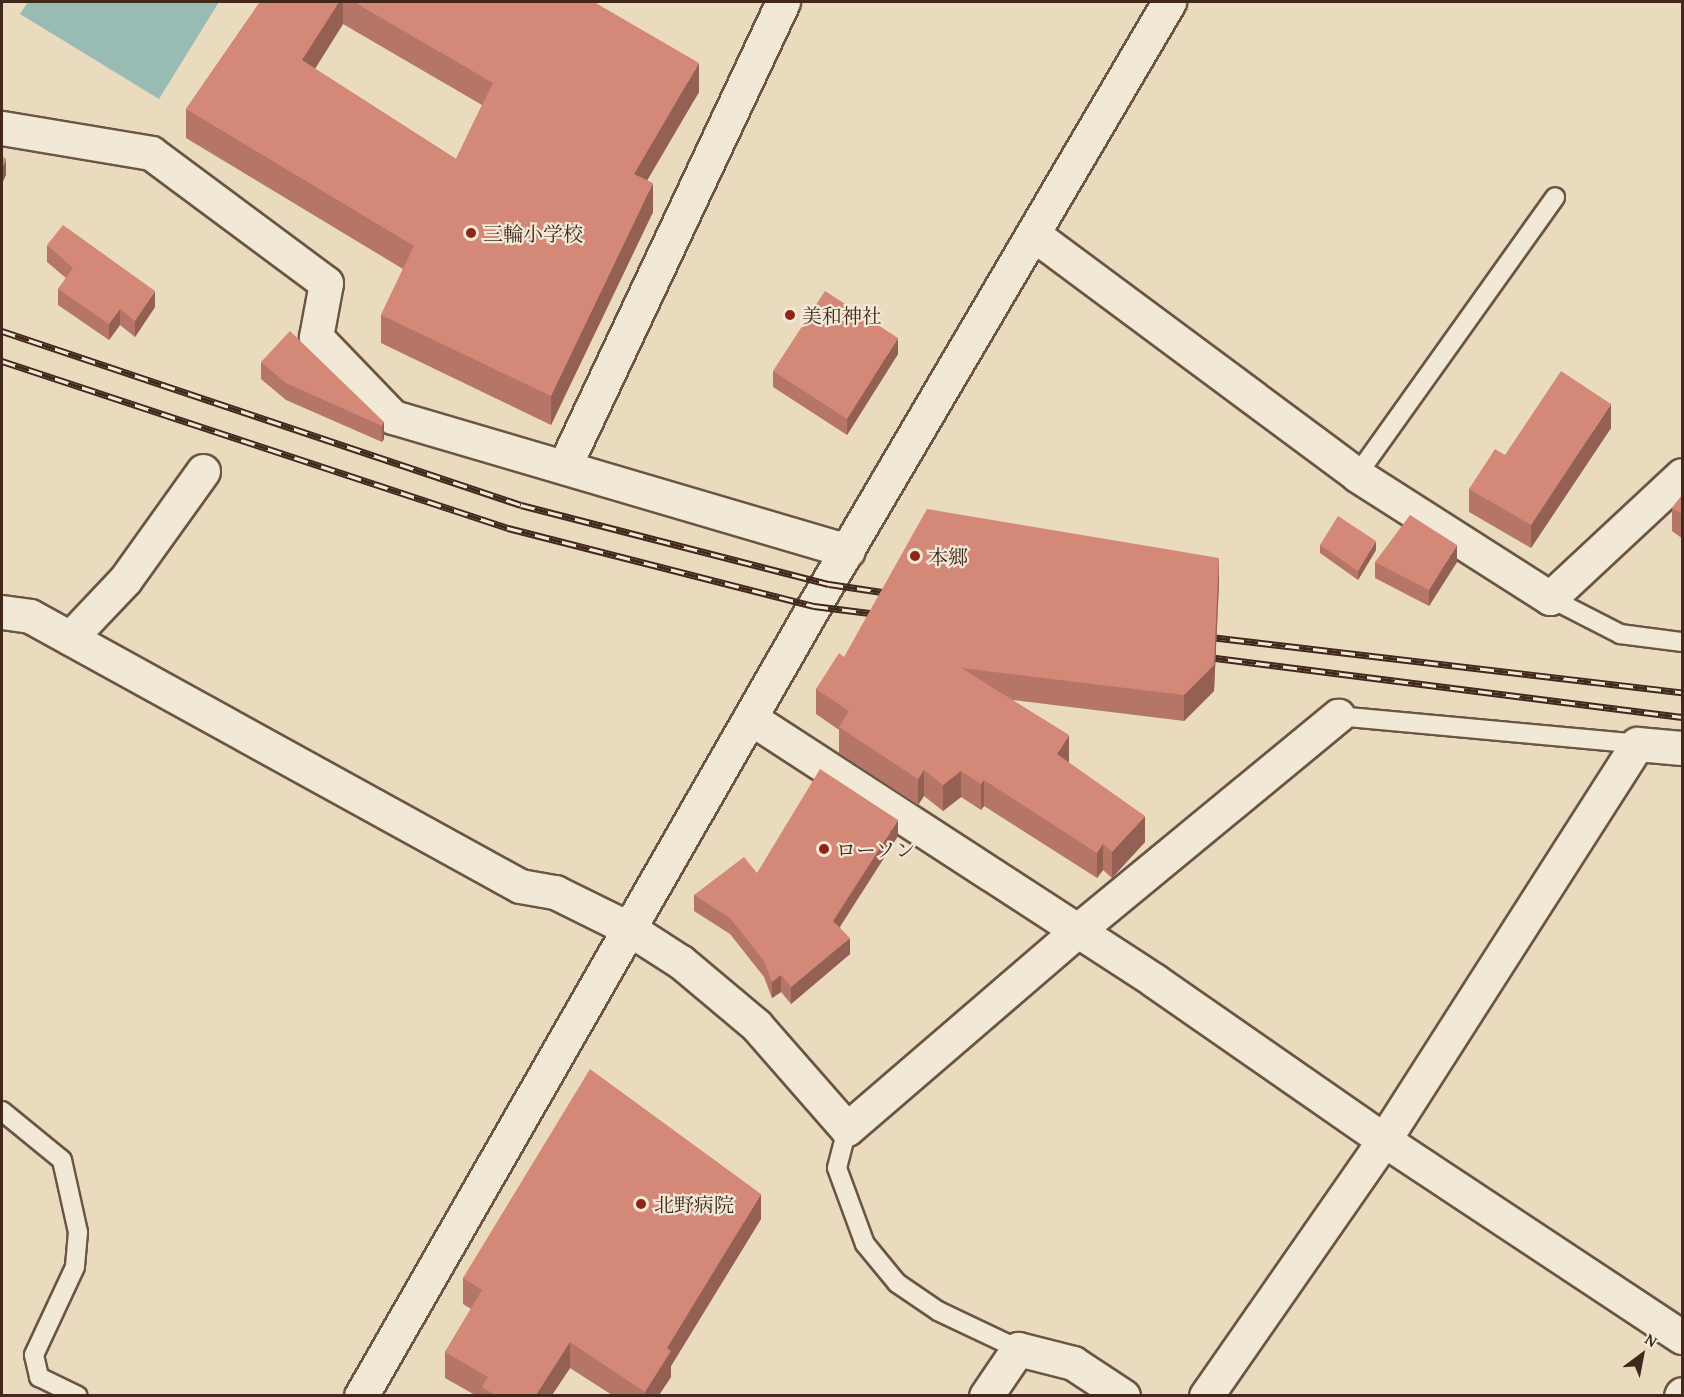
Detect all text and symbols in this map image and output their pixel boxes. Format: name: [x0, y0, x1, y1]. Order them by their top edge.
place label: 三輪小学校: [483, 221, 583, 245]
marker: 三輪小学校: [464, 226, 478, 240]
place label: 美和神社: [802, 303, 882, 327]
marker: 美和神社: [783, 308, 797, 322]
place label: 本郷: [928, 544, 968, 568]
marker: 本郷: [906, 547, 924, 565]
place label: ローソン: [836, 837, 916, 861]
marker: ローソン: [817, 842, 831, 856]
place label: 北野病院: [654, 1192, 734, 1216]
marker: 北野病院: [632, 1195, 650, 1213]
north arrow: [1612, 1325, 1672, 1385]
text: N: [1641, 1327, 1662, 1353]

